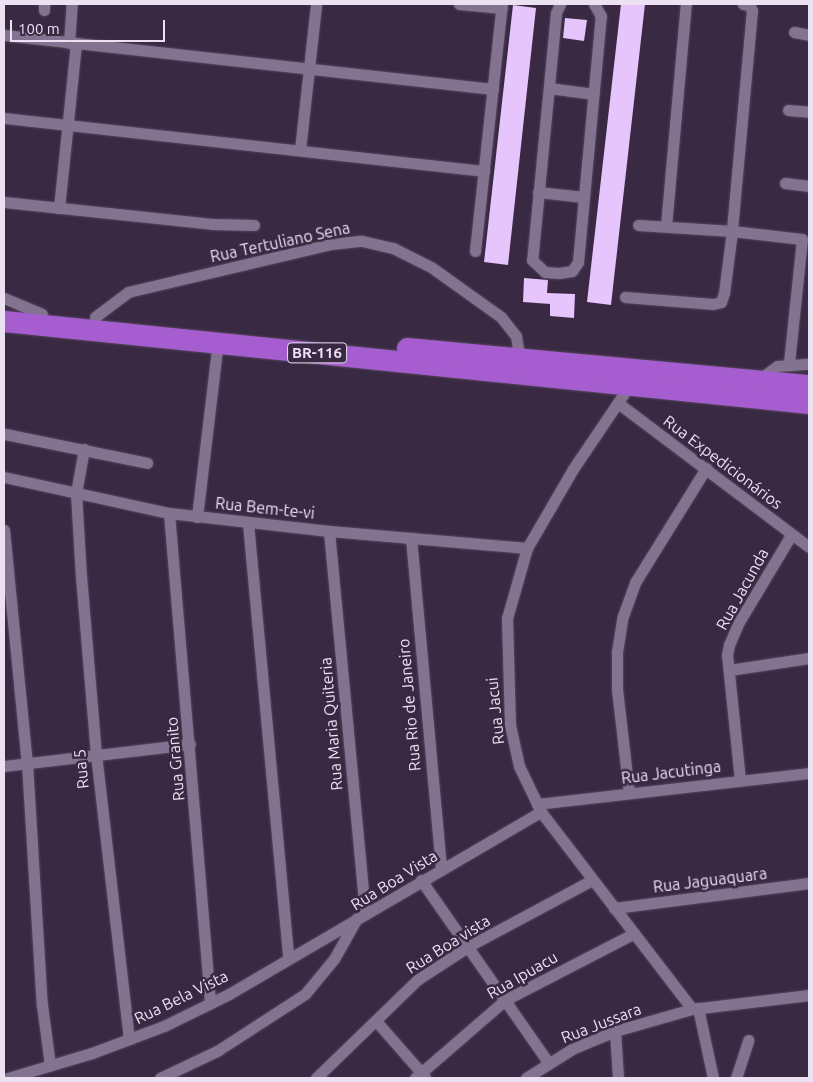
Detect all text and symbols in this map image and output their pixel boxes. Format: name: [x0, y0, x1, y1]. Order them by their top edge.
scale bar: [12, 10, 168, 42]
text: 100 m: [18, 20, 60, 37]
street label: Rua Tertuliano Sena: [208, 218, 352, 266]
road number: BR-116: [287, 340, 347, 366]
street label: Rua Expedicionários: [660, 411, 786, 513]
street label: Rua Bem-te-vi: [214, 493, 316, 523]
street label: Rua Jacunda: [712, 545, 772, 633]
street label: Rua Rio de Janeiro: [394, 638, 424, 772]
street label: Rua Maria Quiteria: [316, 657, 346, 791]
street label: Rua Jacui: [482, 676, 508, 746]
street label: Rua Granito: [162, 716, 188, 802]
street label: Rua 5: [69, 748, 93, 790]
street label: Rua Jacutinga: [620, 756, 722, 788]
street label: Rua Boa Vista: [347, 846, 441, 914]
street label: Rua Jaguaquara: [652, 863, 768, 897]
street label: Rua Boa vista: [402, 911, 494, 977]
street label: Rua Ipuacu: [483, 947, 561, 1003]
street label: Rua Bela Vista: [131, 966, 231, 1028]
street label: Rua Jussara: [558, 999, 644, 1047]

